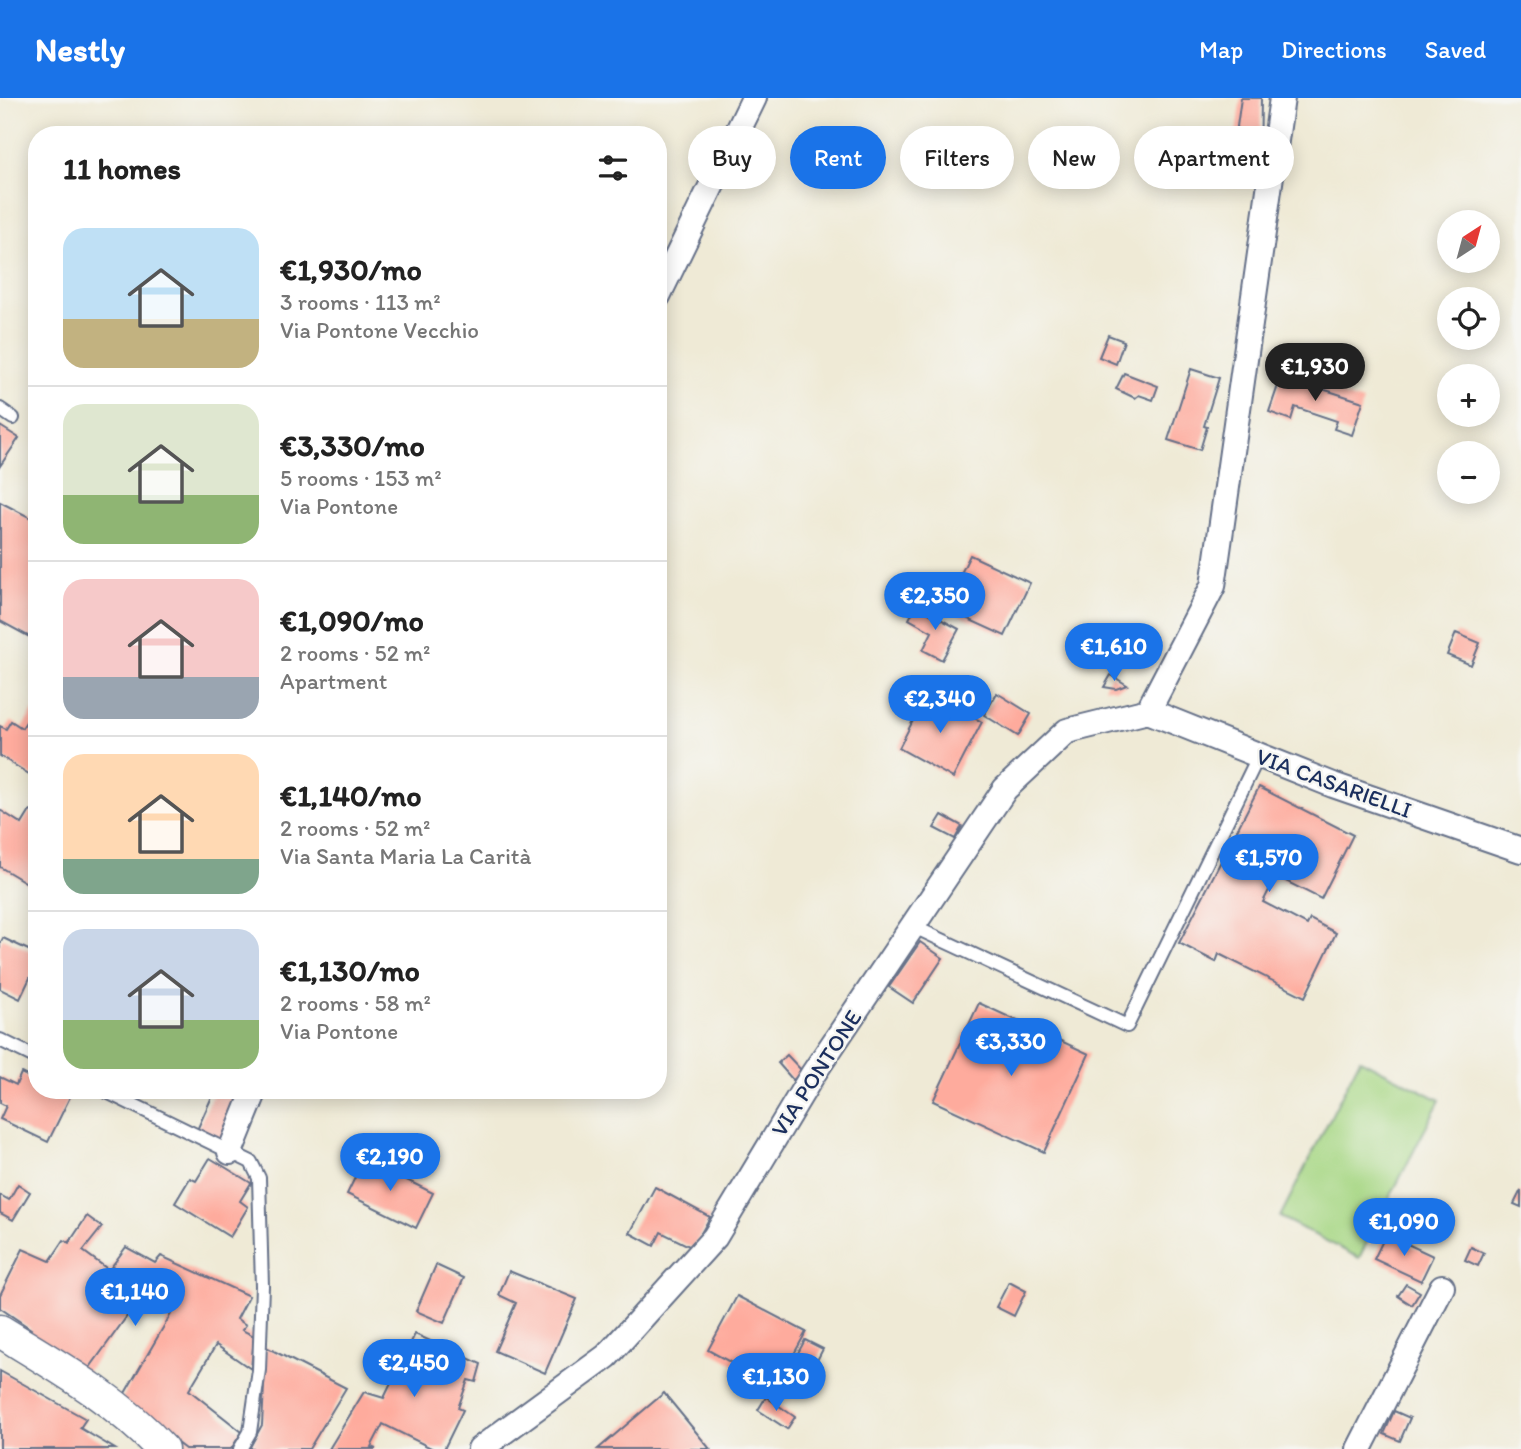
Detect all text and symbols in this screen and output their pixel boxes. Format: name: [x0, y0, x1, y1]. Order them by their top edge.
text: Nestly: [35, 30, 125, 69]
text: Map: [1199, 35, 1243, 64]
text: Directions: [1281, 35, 1387, 64]
text: Saved: [1425, 35, 1486, 64]
chip: Buy: [688, 126, 776, 189]
chip: Rent: [790, 126, 886, 189]
chip: Filters: [900, 126, 1014, 189]
chip: New: [1028, 126, 1120, 189]
chip: Apartment: [1134, 126, 1294, 189]
icon: filters: [594, 149, 632, 187]
text: 11 homes: [63, 150, 181, 187]
north arrow: [1437, 210, 1500, 273]
map controls: [1437, 210, 1500, 504]
text: €1,930/mo: [280, 251, 422, 288]
icon: home: [119, 256, 203, 340]
button: locate: [1437, 287, 1500, 350]
text: 3 rooms · 113 m²: [280, 288, 441, 316]
text: Via Pontone Vecchio: [280, 316, 479, 344]
pin: €1,930: [1258, 344, 1372, 403]
text: €1,930: [1281, 352, 1349, 380]
button: +: [1437, 364, 1500, 427]
text: €3,330/mo: [280, 427, 425, 464]
icon: home: [119, 432, 203, 516]
button: −: [1437, 441, 1500, 504]
text: 5 rooms · 153 m²: [280, 464, 442, 492]
text: Via Pontone: [280, 492, 398, 520]
pin: €2,350: [878, 573, 992, 632]
text: €2,350: [900, 581, 970, 609]
text: €1,090/mo: [280, 602, 424, 639]
icon: home: [119, 607, 203, 691]
pin: €1,610: [1057, 624, 1171, 683]
text: €1,610: [1081, 632, 1147, 660]
text: 2 rooms · 52 m²: [280, 639, 430, 667]
text: Apartment: [280, 667, 387, 695]
pin: €2,340: [883, 676, 997, 735]
text: €2,340: [904, 684, 976, 712]
street label: VIA CASARIELLI: [1252, 742, 1416, 824]
text: €1,140/mo: [280, 777, 422, 814]
icon: home: [119, 782, 203, 866]
text: 2 rooms · 52 m²: [280, 814, 430, 842]
pin: €1,570: [1212, 834, 1326, 894]
text: Via Santa Maria La Carità: [280, 842, 531, 870]
text: €1,570: [1236, 843, 1302, 871]
text: €1,130/mo: [280, 952, 420, 989]
icon: home: [119, 957, 203, 1041]
text: 2 rooms · 58 m²: [280, 989, 431, 1017]
street label: VIA PONTONE: [765, 1004, 867, 1141]
text: Via Pontone: [280, 1017, 398, 1045]
pin: €3,330: [954, 1018, 1068, 1078]
text: €3,330: [976, 1027, 1046, 1055]
pin: €2,190: [333, 1134, 447, 1193]
text: €2,190: [356, 1142, 424, 1170]
pin: €1,090: [1347, 1198, 1461, 1258]
text: €1,090: [1369, 1207, 1439, 1235]
pin: €1,140: [78, 1268, 192, 1328]
text: €1,140: [101, 1277, 169, 1305]
pin: €2,450: [357, 1340, 471, 1399]
text: €2,450: [379, 1348, 449, 1376]
pin: €1,130: [719, 1354, 833, 1413]
text: €1,130: [743, 1362, 809, 1390]

